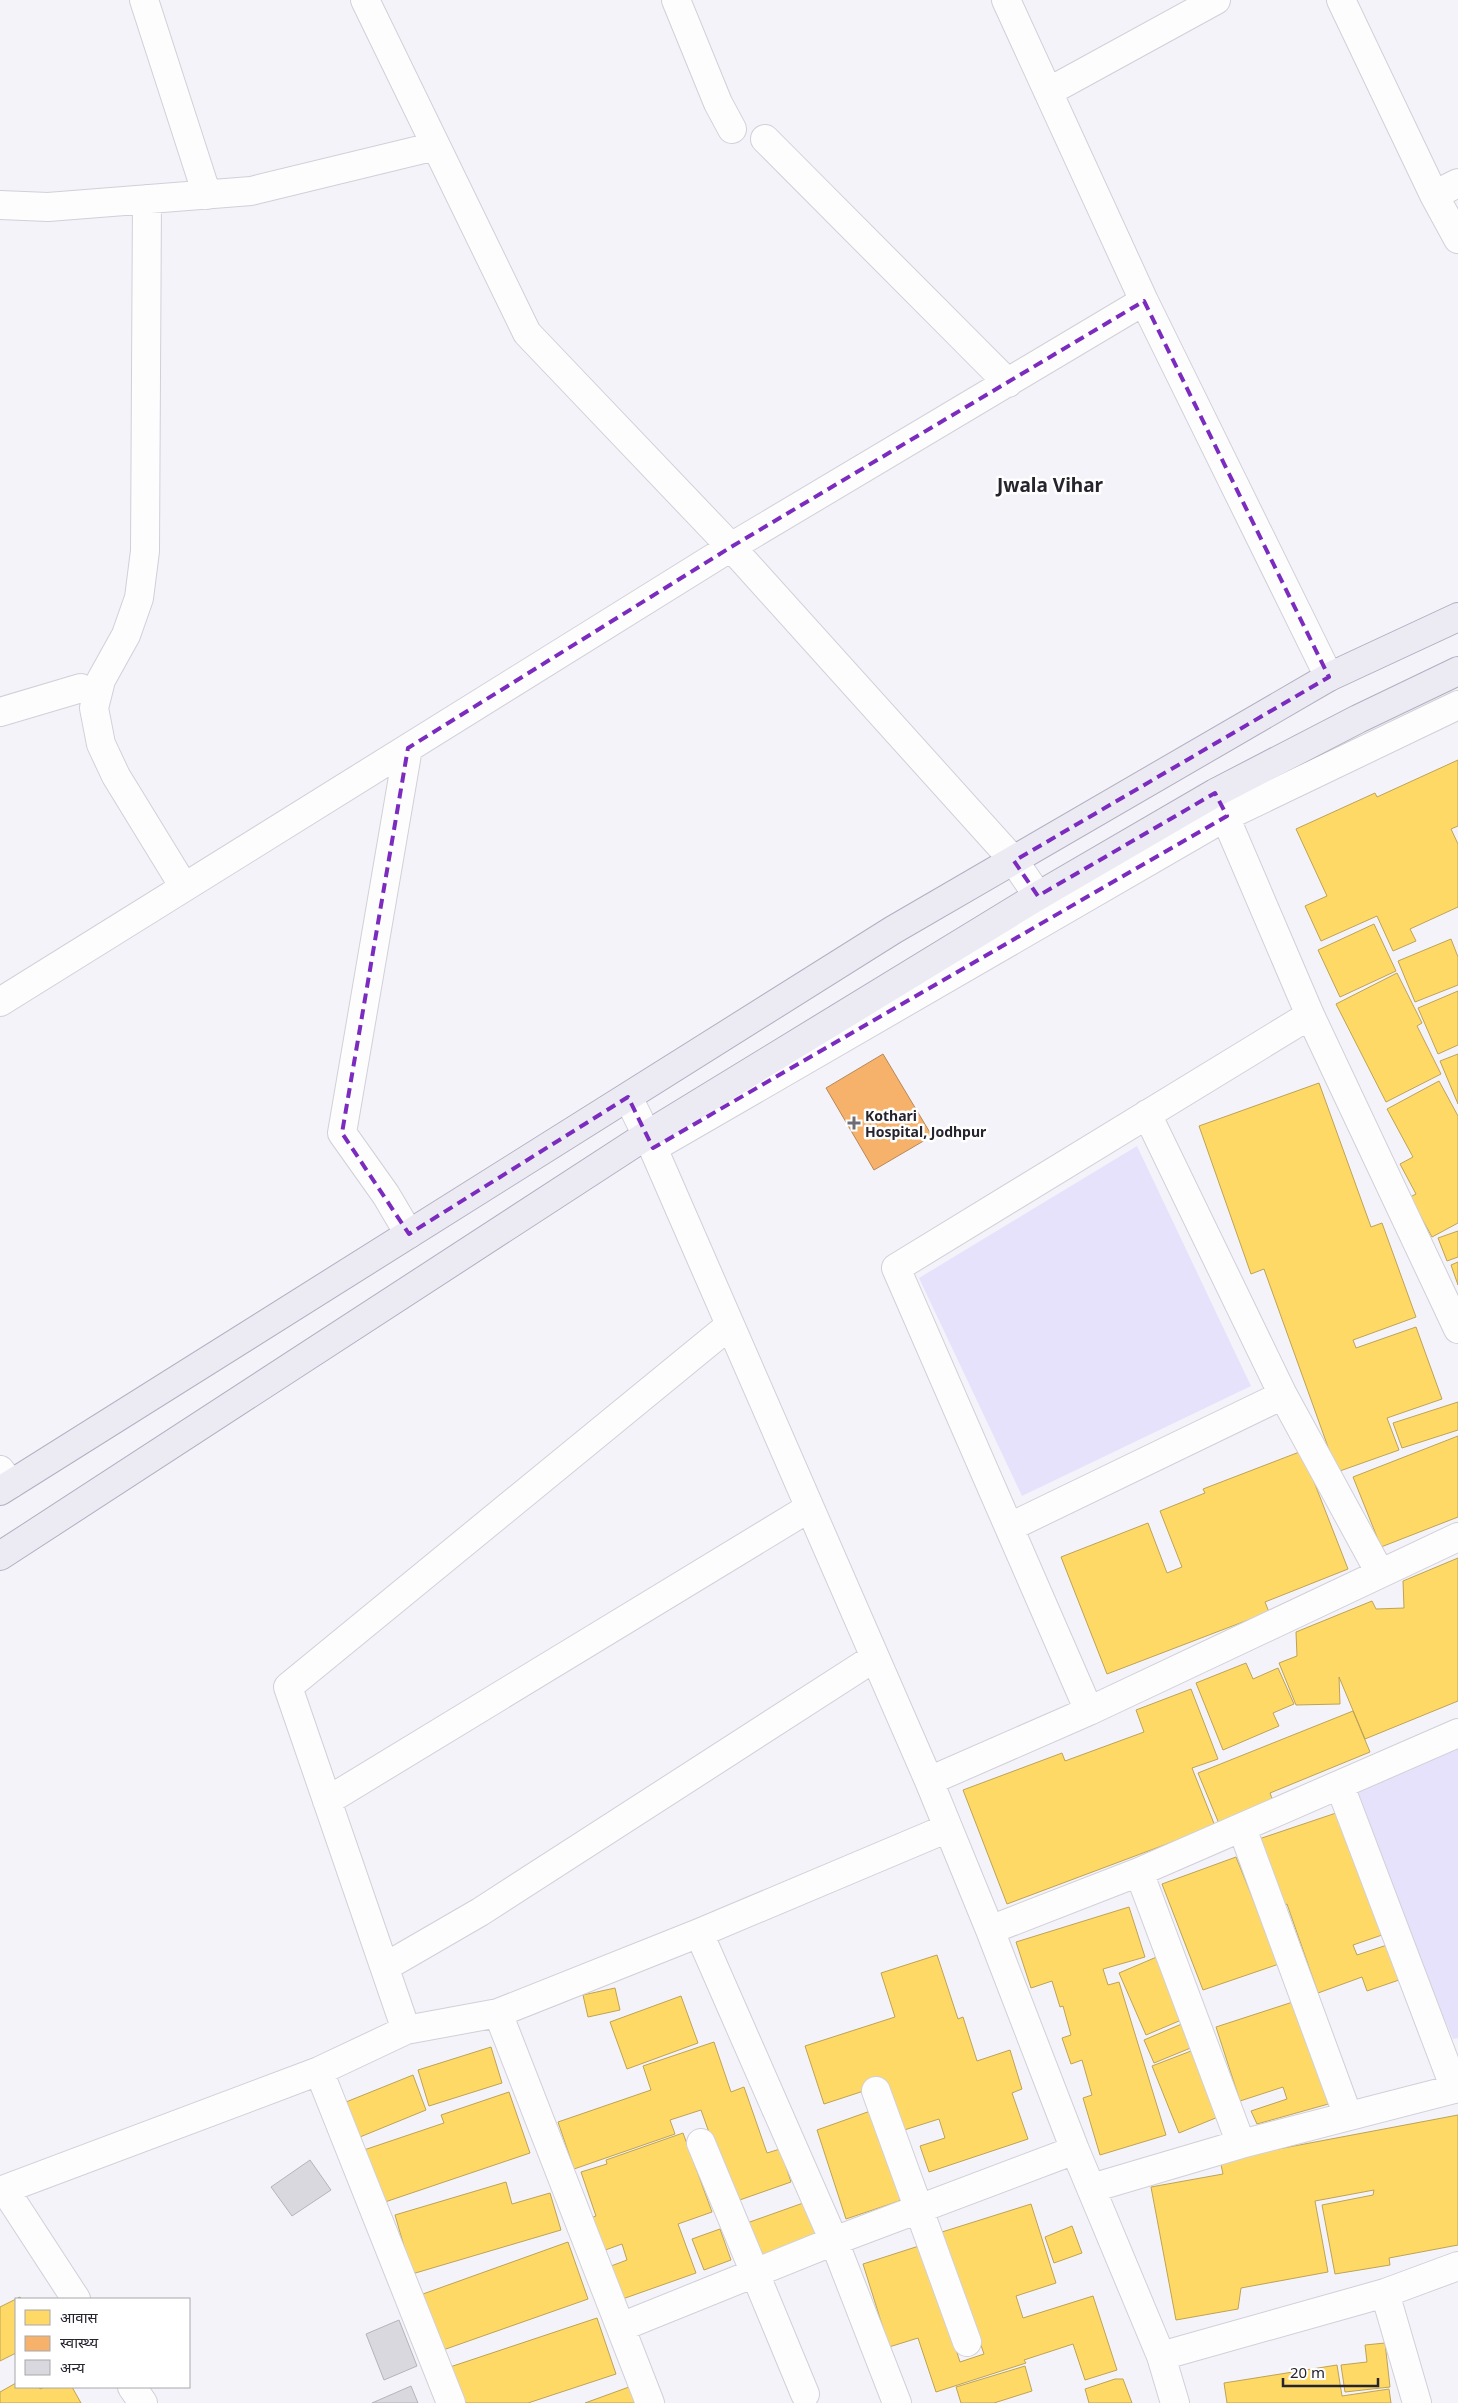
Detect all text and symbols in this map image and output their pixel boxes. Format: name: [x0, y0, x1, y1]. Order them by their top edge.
district label: Jwala Vihar: [995, 472, 1104, 498]
place label: Kothari Hospital, Jodhpur: [865, 1106, 987, 1141]
marker: Kothari Hospital, Jodhpur: [847, 1116, 861, 1130]
legend: [15, 2298, 190, 2388]
text: आवास: [60, 2307, 99, 2327]
text: स्वास्थ्य: [60, 2332, 98, 2352]
scale bar: [1283, 2356, 1378, 2388]
text: अन्य: [60, 2357, 85, 2377]
text: 20 m: [1290, 2362, 1325, 2382]

